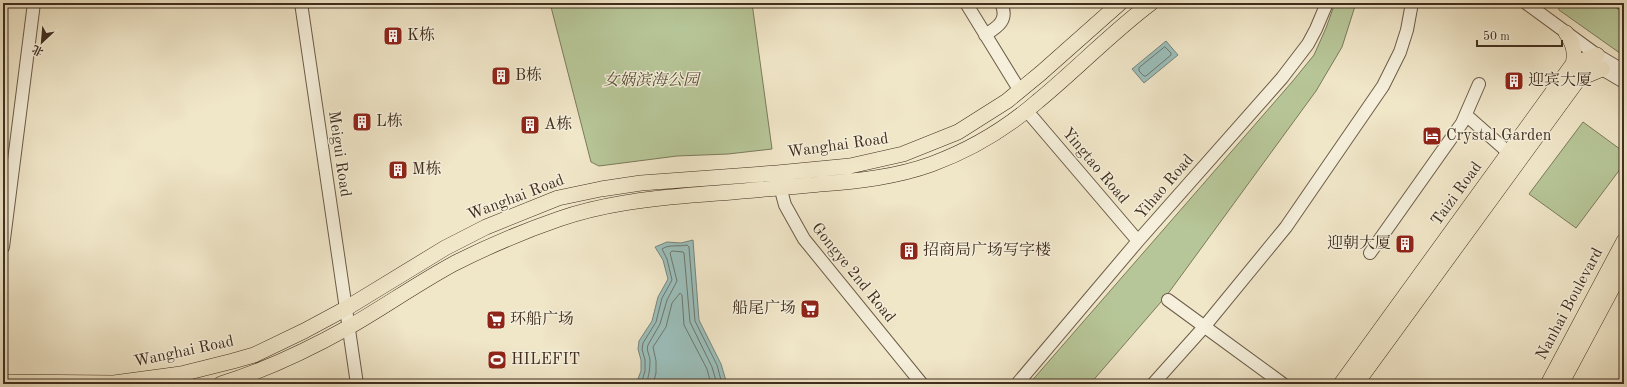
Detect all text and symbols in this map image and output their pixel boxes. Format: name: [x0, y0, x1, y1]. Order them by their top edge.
north arrow: [22, 22, 62, 62]
scale bar: [1477, 22, 1562, 48]
building icon: K栋: [382, 25, 404, 47]
place label: K栋: [407, 26, 435, 44]
text: 50 m: [1483, 30, 1510, 43]
text: 北: [30, 42, 46, 58]
building icon: B栋: [490, 65, 512, 87]
place label: B栋: [515, 66, 542, 84]
building icon: 迎宾大厦: [1503, 70, 1525, 92]
park label: 女娲滨海公园: [603, 71, 702, 89]
place label: 迎宾大厦: [1528, 71, 1592, 89]
street label: Meigui Road: [325, 110, 353, 198]
building icon: L栋: [351, 111, 373, 133]
place label: L栋: [376, 112, 403, 130]
building icon: A栋: [519, 114, 541, 136]
place label: A栋: [544, 115, 572, 133]
street label: Yingtao Road: [1059, 125, 1131, 207]
hotel icon: Crystal Garden: [1421, 125, 1443, 147]
place label: Crystal Garden: [1446, 128, 1552, 144]
street label: Wanghai Road: [786, 131, 890, 161]
street label: Yihao Road: [1133, 152, 1197, 222]
building icon: M栋: [387, 159, 409, 181]
street label: Taizi Road: [1429, 159, 1485, 229]
place label: M栋: [412, 160, 441, 178]
street label: Wanghai Road: [465, 172, 567, 224]
street label: Gongye 2nd Road: [808, 220, 898, 326]
building icon: 迎朝大厦: [1394, 233, 1416, 255]
place label: 迎朝大厦: [1327, 234, 1391, 252]
building icon: 招商局广场写字楼: [898, 240, 920, 262]
place label: 招商局广场写字楼: [923, 241, 1051, 259]
street label: Nanhai Boulevard: [1534, 245, 1606, 363]
supermarket icon: 船尾广场: [799, 298, 821, 320]
place label: 船尾广场: [732, 299, 796, 317]
supermarket icon: 环船广场: [485, 309, 507, 331]
place label: 环船广场: [510, 310, 574, 328]
street label: Wanghai Road: [132, 334, 236, 370]
sports icon: HILEFIT: [486, 349, 508, 371]
place label: HILEFIT: [511, 352, 580, 368]

